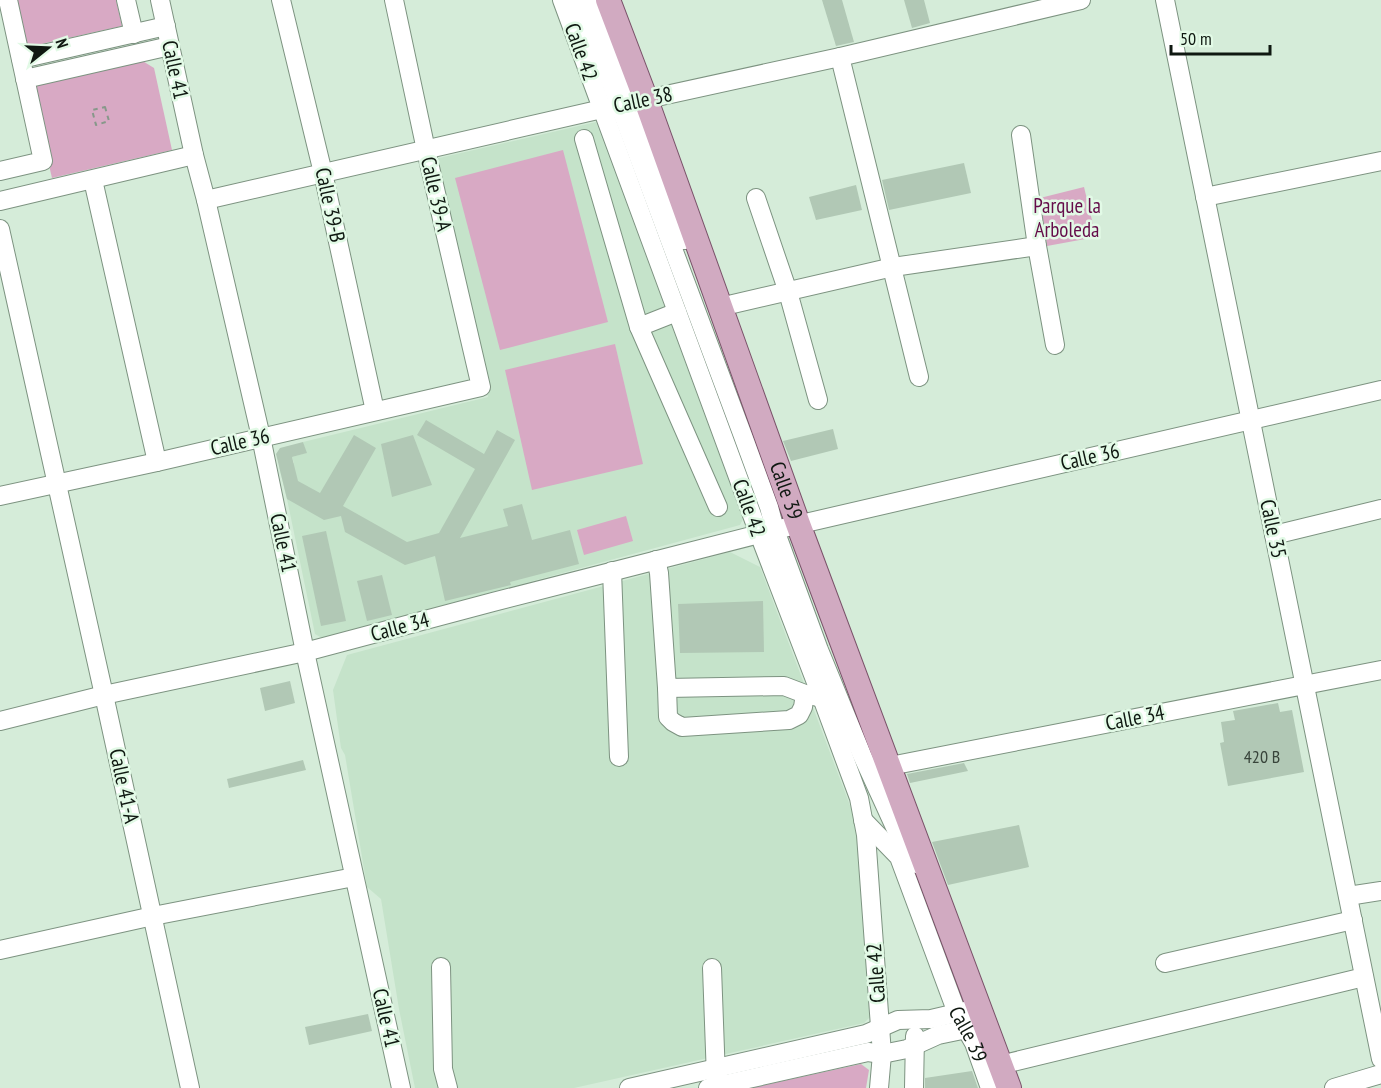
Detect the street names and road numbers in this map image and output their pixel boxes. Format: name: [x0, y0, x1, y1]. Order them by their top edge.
street label: Calle 42: [559, 19, 604, 84]
street label: Calle 41: [156, 38, 195, 102]
street label: Calle 38: [611, 80, 675, 119]
street label: Calle 39-A: [415, 154, 458, 234]
street label: Calle 39-B: [309, 165, 352, 245]
street label: Calle 36: [208, 422, 272, 461]
street label: Calle 36: [1058, 437, 1122, 476]
street label: Calle 39: [764, 458, 809, 523]
street label: Calle 42: [727, 475, 772, 540]
street label: Calle 35: [1254, 497, 1293, 561]
street label: Calle 41: [264, 511, 303, 575]
street label: Calle 34: [368, 606, 433, 647]
street label: Calle 34: [1103, 698, 1167, 736]
street label: Calle 41-A: [103, 746, 146, 826]
street label: Calle 42: [860, 942, 891, 1004]
street label: Calle 41: [367, 986, 406, 1050]
street label: Calle 39: [943, 1003, 994, 1066]

